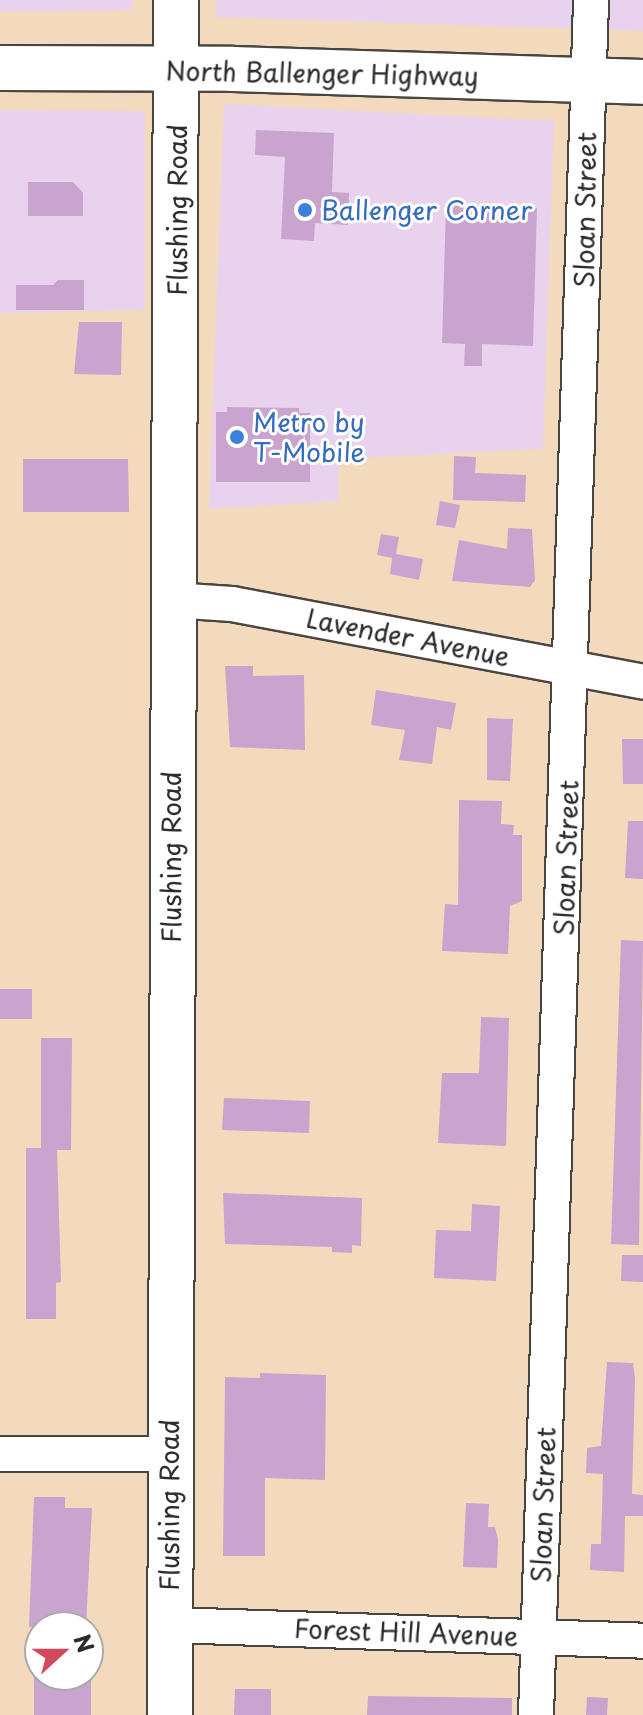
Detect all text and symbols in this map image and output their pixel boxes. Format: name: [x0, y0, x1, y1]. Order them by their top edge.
street label: North Ballenger Highway: [164, 55, 480, 91]
street label: Flushing Road: [161, 124, 193, 296]
street label: Sloan Street: [568, 132, 602, 288]
place label: Ballenger Corner: [321, 194, 534, 226]
marker: Ballenger Corner: [296, 201, 314, 219]
place label: Metro by T-Mobile: [253, 406, 365, 468]
marker: Metro by T-Mobile: [228, 428, 246, 446]
street label: Lavender Avenue: [303, 602, 513, 672]
street label: Flushing Road: [155, 771, 187, 943]
street label: Sloan Street: [548, 779, 584, 937]
street label: Flushing Road: [153, 1419, 185, 1591]
street label: Sloan Street: [525, 1426, 561, 1584]
north arrow: [24, 1611, 104, 1691]
street label: Forest Hill Avenue: [293, 1612, 519, 1652]
text: N: [66, 1629, 104, 1657]

